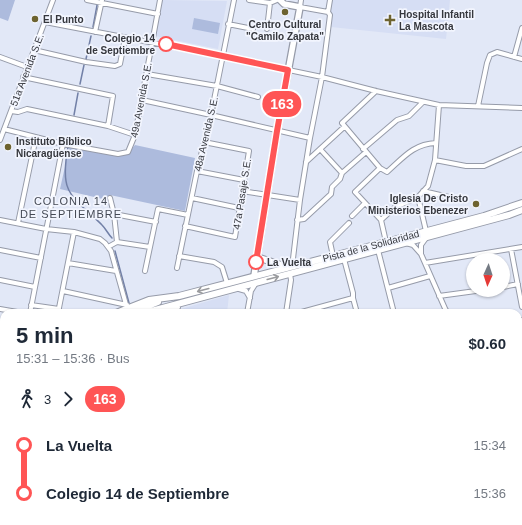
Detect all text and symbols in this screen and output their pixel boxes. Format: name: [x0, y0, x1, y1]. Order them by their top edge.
marker: Centro Cultural "Camilo Zapata": [280, 7, 290, 17]
place label: Hospital Infantil La Mascota: [399, 9, 474, 32]
marker: El Punto: [30, 14, 40, 24]
place label: El Punto: [43, 14, 84, 25]
marker: Hospital Infantil La Mascota: [384, 14, 396, 26]
place label: Centro Cultural "Camilo Zapata": [246, 19, 324, 42]
street label: 51a Avenida S.E.: [8, 32, 46, 108]
place label: Colegio 14 de Septiembre: [86, 33, 155, 56]
marker: Colegio 14 de Septiembre: [158, 36, 174, 52]
street label: 49a Avenida S.E.: [128, 61, 154, 139]
line badge: 163: [259, 91, 305, 117]
street label: 48a Avenida S.E.: [192, 95, 220, 173]
text: 163: [270, 96, 294, 112]
place label: Instituto Bíblico Nicaragüense: [16, 136, 92, 159]
marker: Instituto Bíblico Nicaragüense: [3, 142, 13, 152]
street label: 47a Pasaje S.E.: [231, 158, 253, 230]
place label: Iglesia De Cristo Ministerios Ebenezer: [368, 193, 468, 216]
district label: COLONIA 14 DE SEPTIEMBRE: [20, 195, 122, 220]
marker: Iglesia De Cristo Ministerios Ebenezer: [471, 199, 481, 209]
street label: Pista de la Solidaridad: [322, 228, 420, 264]
north arrow: [466, 253, 510, 297]
map controls: [466, 253, 510, 297]
marker: La Vuelta: [248, 254, 264, 270]
place label: La Vuelta: [267, 257, 312, 268]
one-way arrow: [266, 274, 279, 281]
one-way arrow: [197, 287, 210, 294]
text: 5 min: [16, 323, 73, 348]
text: $0.60: [468, 335, 506, 352]
text: 15:31 – 15:36 · Bus: [16, 351, 129, 366]
icon: walk: [16, 388, 38, 410]
icon: forward: [57, 388, 79, 410]
text: 163: [93, 391, 117, 407]
text: 3: [44, 392, 51, 407]
text: La Vuelta: [46, 437, 112, 454]
text: 15:34: [473, 438, 506, 453]
text: Colegio 14 de Septiembre: [46, 485, 229, 502]
text: 15:36: [473, 486, 506, 501]

